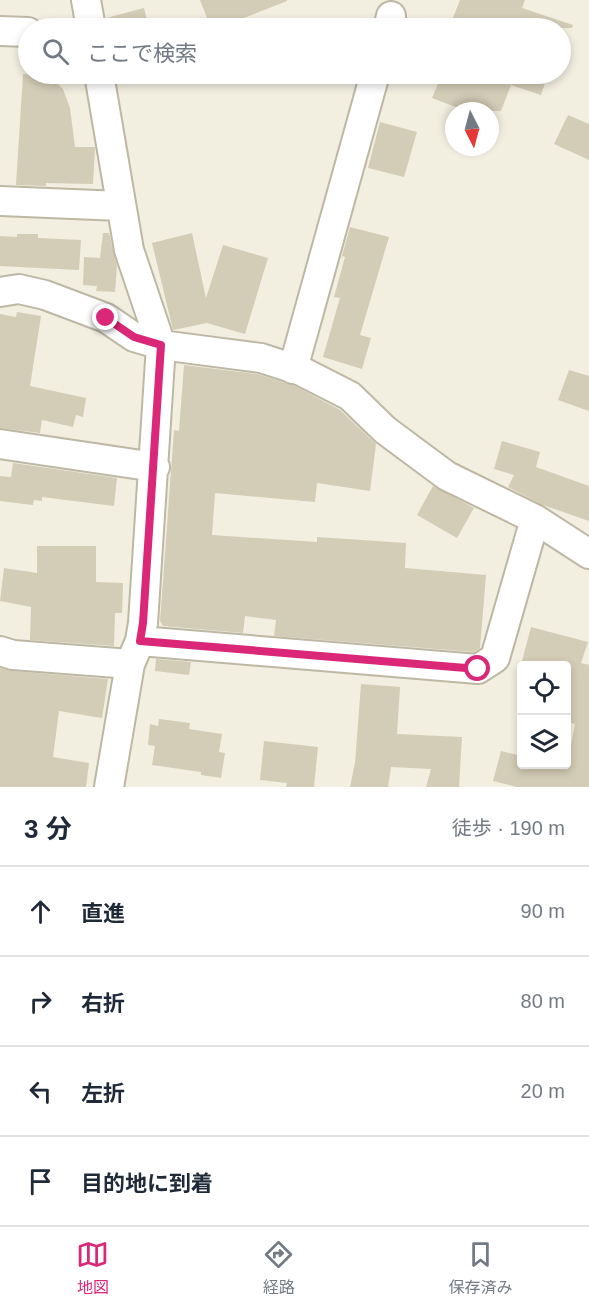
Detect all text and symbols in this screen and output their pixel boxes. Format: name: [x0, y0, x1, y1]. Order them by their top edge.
search box: [18, 18, 571, 84]
icon: search: [39, 35, 72, 68]
text: ここで検索: [87, 41, 197, 66]
north arrow: [445, 102, 499, 156]
route end: [92, 304, 118, 330]
route start: [464, 655, 490, 681]
map controls: [517, 661, 571, 769]
button: locate: [517, 661, 571, 715]
button: layers: [517, 715, 571, 769]
text: 3 分: [24, 814, 72, 844]
text: 徒歩 · 190 m: [452, 817, 565, 839]
icon: ahead: [24, 895, 57, 928]
text: 90 m: [521, 900, 565, 922]
text: 直進: [81, 901, 125, 926]
icon: right: [24, 985, 57, 1018]
text: 80 m: [521, 990, 565, 1012]
text: 右折: [81, 991, 125, 1016]
icon: left: [24, 1075, 57, 1108]
text: 20 m: [521, 1080, 565, 1102]
text: 左折: [81, 1081, 125, 1106]
icon: arrive: [24, 1165, 57, 1198]
text: 目的地に到着: [81, 1171, 213, 1196]
tab: 地図: [76, 1238, 109, 1298]
tab: 経路: [262, 1238, 295, 1298]
tab: 保存済み: [448, 1238, 512, 1298]

